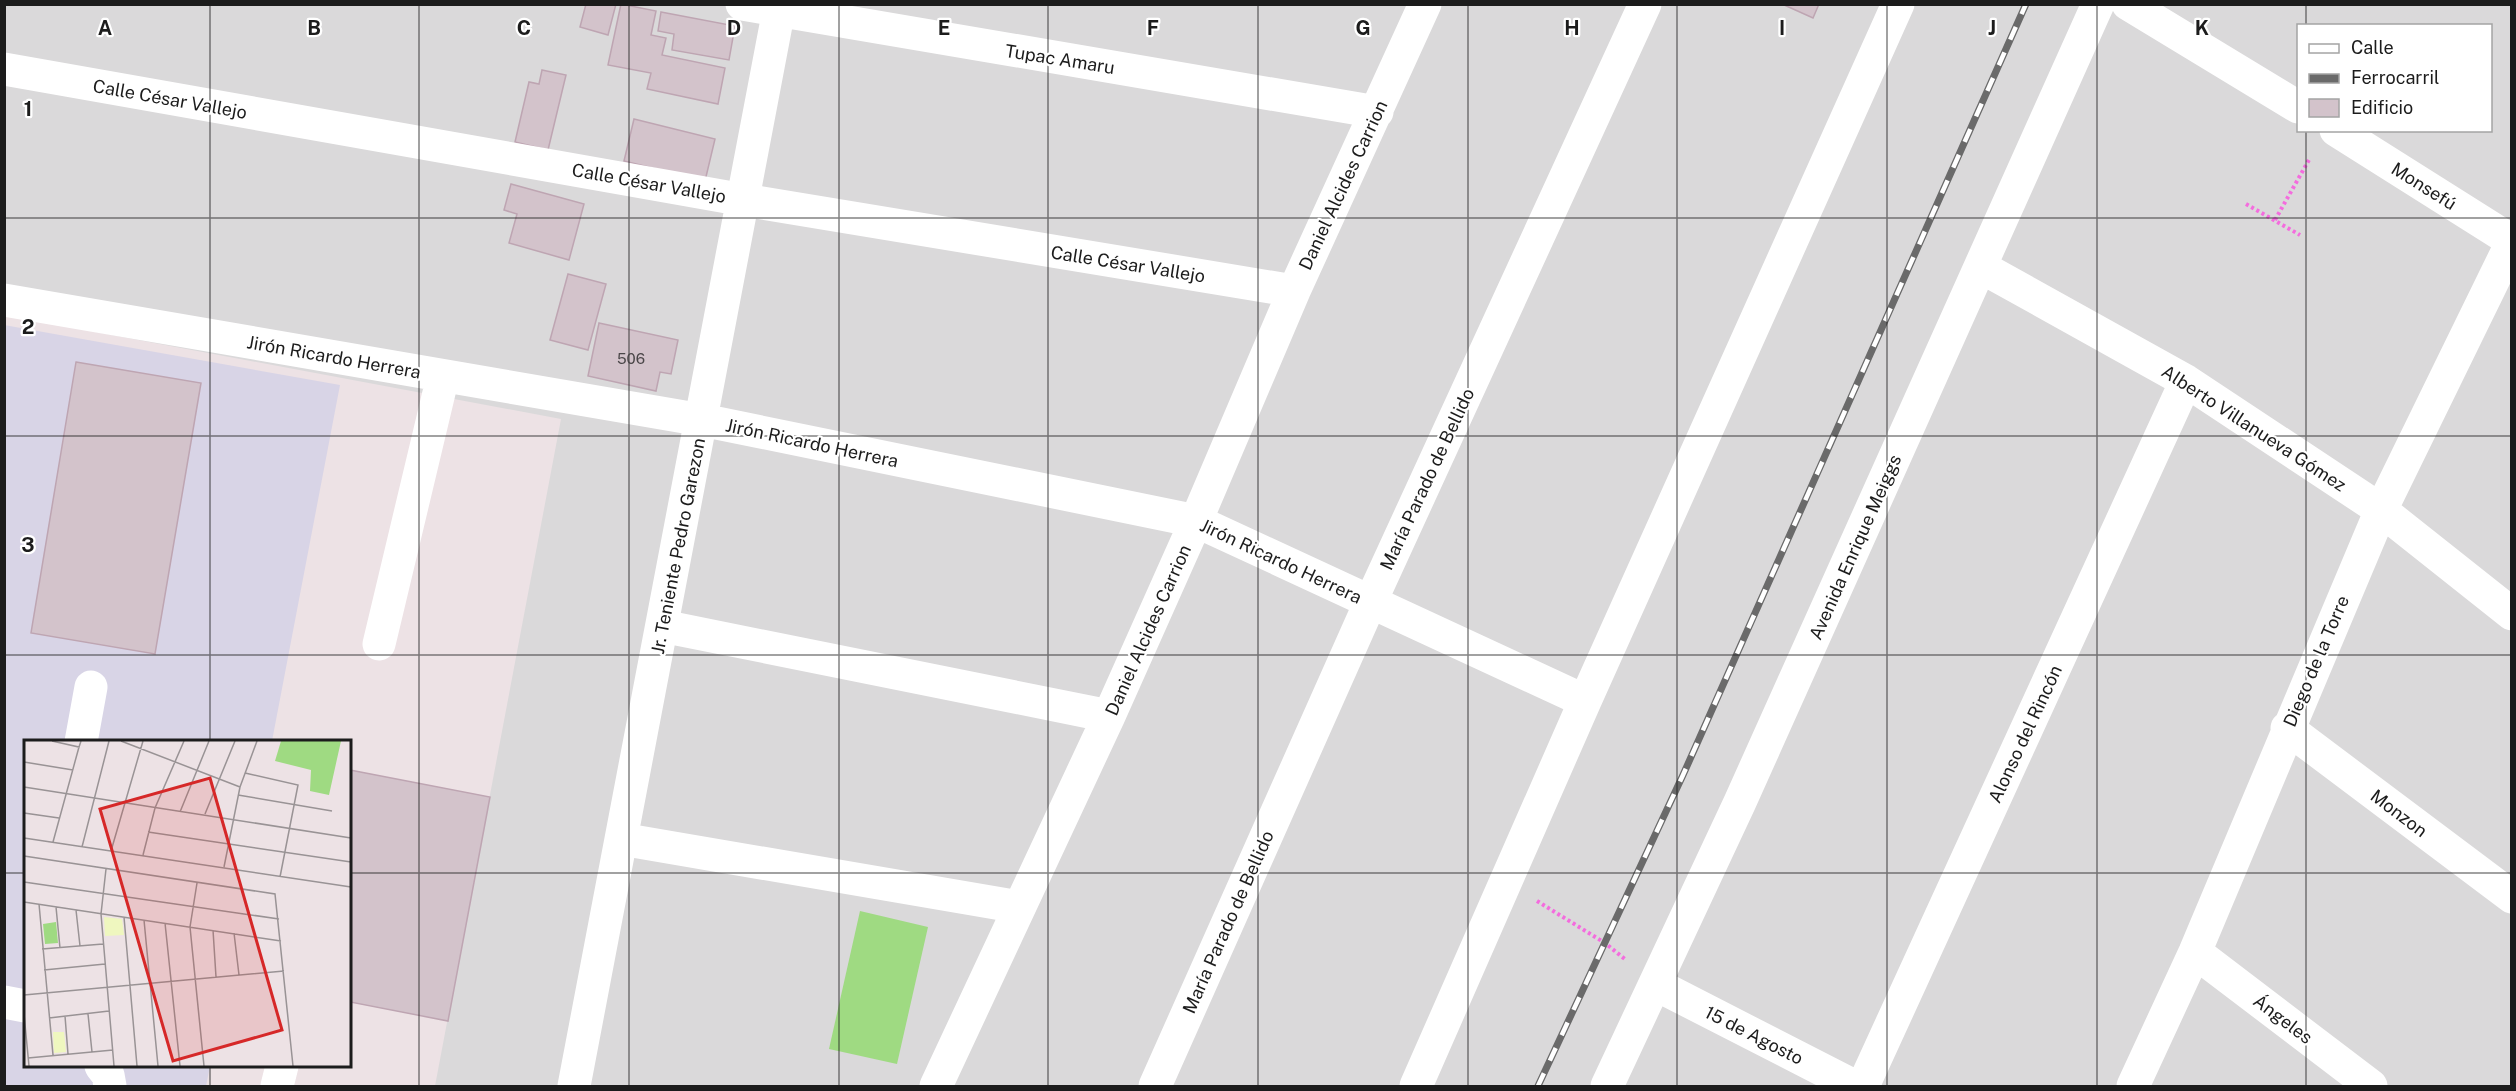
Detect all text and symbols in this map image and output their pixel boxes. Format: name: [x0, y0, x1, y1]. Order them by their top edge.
text: A: [98, 16, 112, 40]
text: B: [307, 16, 321, 40]
text: C: [517, 16, 531, 40]
text: D: [727, 16, 741, 40]
text: E: [938, 16, 950, 40]
text: F: [1147, 16, 1159, 40]
text: G: [1355, 16, 1371, 40]
text: H: [1564, 16, 1580, 40]
text: I: [1779, 16, 1785, 40]
text: J: [1988, 16, 1996, 40]
text: K: [2195, 16, 2209, 40]
legend: [2297, 24, 2492, 132]
text: Calle: [2351, 37, 2394, 58]
street label: Tupac Amaru: [1004, 40, 1116, 78]
text: Ferrocarril: [2351, 67, 2439, 88]
street label: Calle César Vallejo: [91, 75, 249, 123]
text: 1: [24, 97, 32, 121]
street label: Daniel Alcides Carrion: [1294, 97, 1392, 273]
text: Edificio: [2351, 97, 2413, 118]
street label: Monsefú: [2388, 158, 2460, 214]
street label: Calle César Vallejo: [570, 159, 728, 207]
street label: Calle César Vallejo: [1049, 241, 1207, 287]
text: 2: [22, 315, 34, 339]
street label: Jirón Ricardo Herrera: [245, 331, 423, 383]
house number: 506: [617, 350, 645, 367]
street label: Alberto Villanueva Gómez: [2158, 361, 2350, 495]
street label: María Parado de Bellido: [1376, 385, 1478, 573]
street label: Jirón Ricardo Herrera: [724, 414, 900, 472]
street label: Jr. Teniente Pedro Garezon: [647, 436, 709, 656]
street label: Avenida Enrique Meiggs: [1805, 451, 1905, 643]
street label: Jirón Ricardo Herrera: [1197, 514, 1365, 608]
text: 3: [21, 533, 35, 557]
street label: Daniel Alcides Carrion: [1101, 541, 1195, 719]
street label: Diego de la Torre: [2279, 592, 2353, 730]
street label: Alonso del Rincón: [1984, 662, 2066, 806]
inset map: [24, 740, 351, 1067]
street label: Monzon: [2367, 785, 2431, 841]
street label: María Parado de Bellido: [1178, 827, 1278, 1017]
street label: Ángeles: [2249, 989, 2317, 1048]
street label: 15 de Agosto: [1701, 1001, 1807, 1069]

